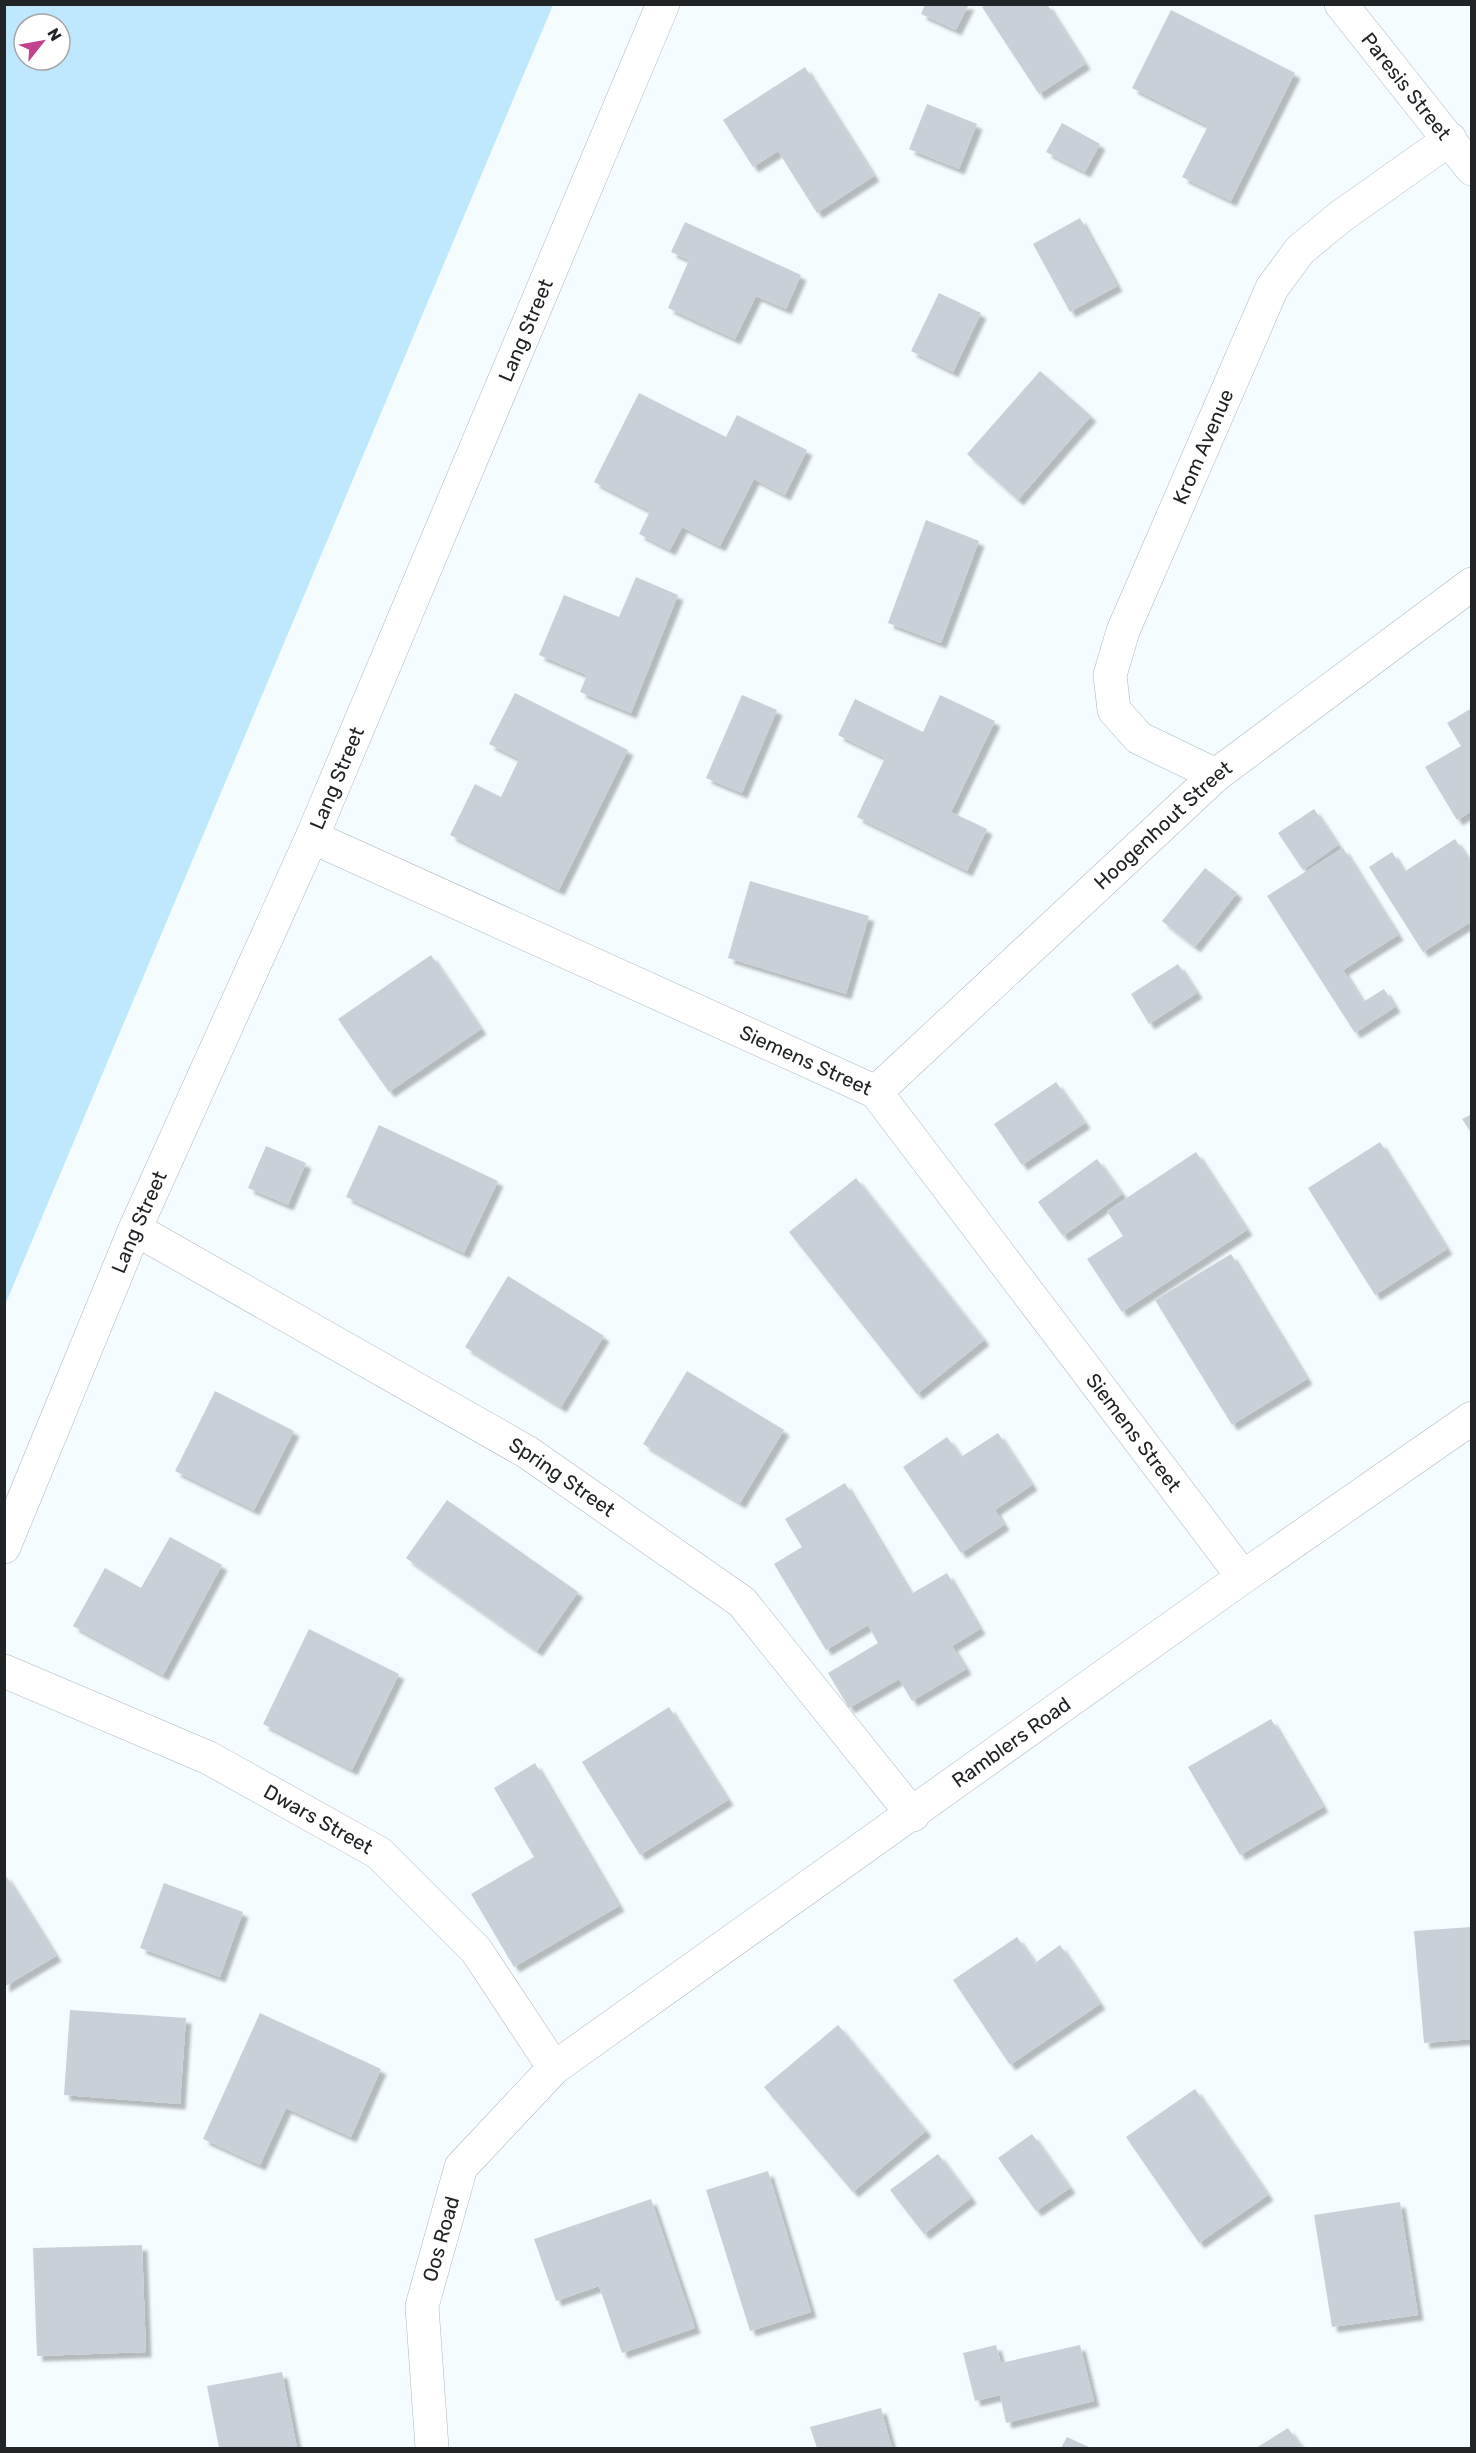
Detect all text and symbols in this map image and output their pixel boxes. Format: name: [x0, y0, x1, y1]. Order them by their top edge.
north arrow: [12, 12, 72, 72]
text: N: [43, 25, 66, 44]
street label: Paresis Street: [1356, 28, 1456, 145]
street label: Lang Street: [493, 275, 558, 385]
street label: Krom Avenue: [1168, 385, 1239, 508]
street label: Lang Street: [305, 723, 369, 833]
street label: Hoogenhout Street: [1089, 755, 1237, 894]
street label: Siemens Street: [736, 1020, 876, 1101]
street label: Lang Street: [106, 1167, 172, 1277]
street label: Siemens Street: [1081, 1368, 1186, 1497]
street label: Spring Street: [505, 1432, 620, 1522]
street label: Ramblers Road: [947, 1692, 1075, 1793]
street label: Dwars Street: [260, 1779, 377, 1859]
street label: Oos Road: [417, 2194, 464, 2284]

